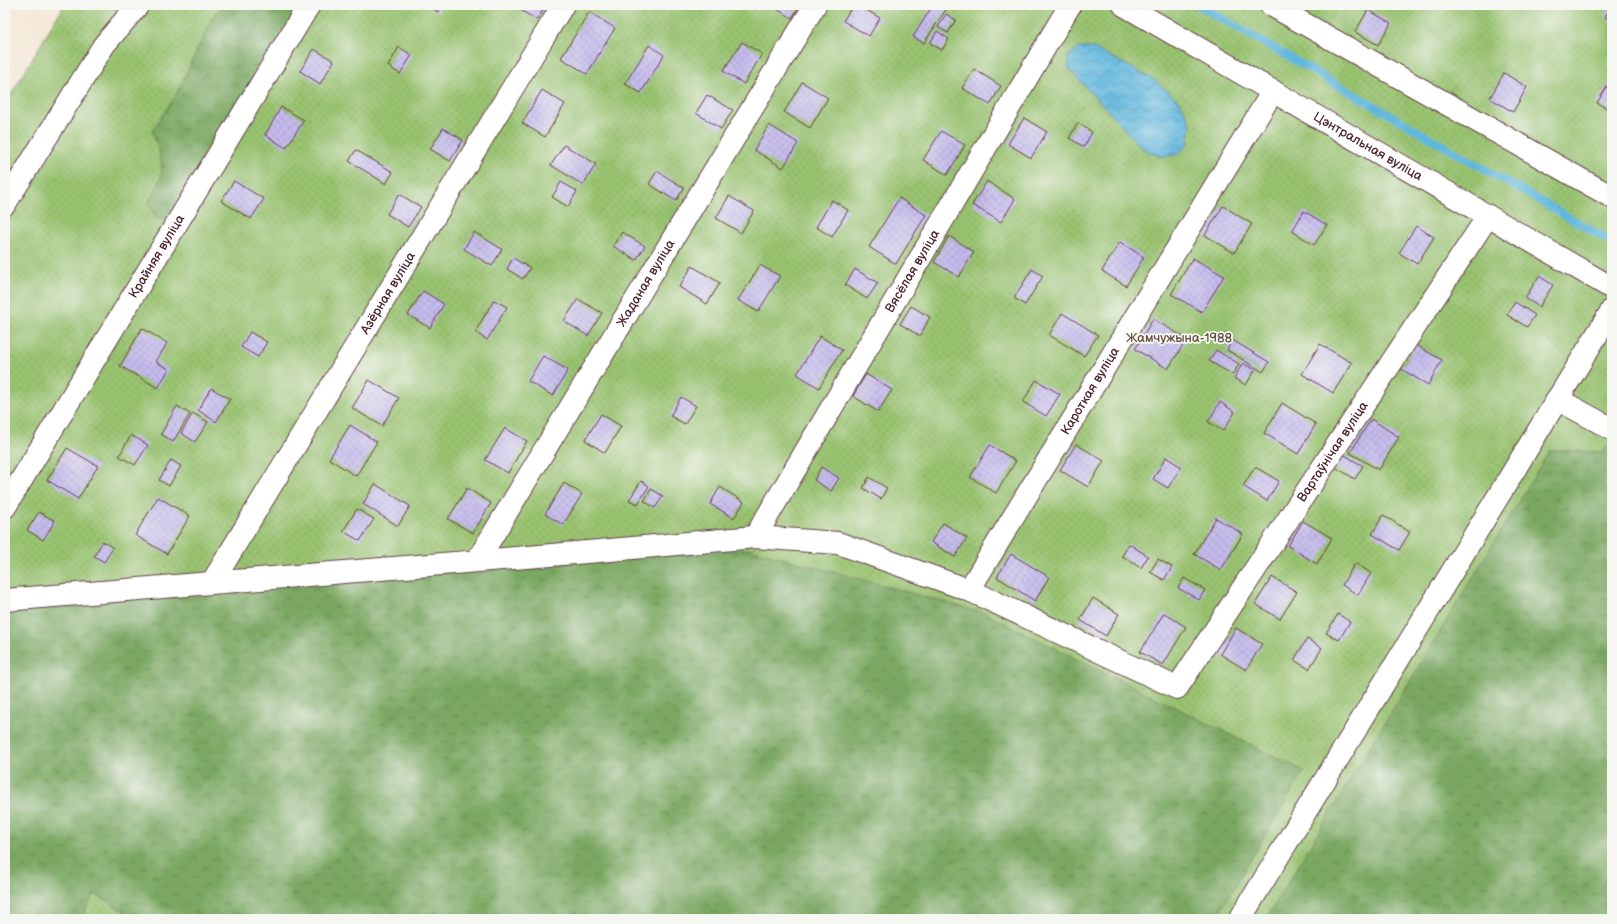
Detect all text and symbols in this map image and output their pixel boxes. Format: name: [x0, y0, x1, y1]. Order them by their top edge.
street label: Цэнтральная вуліца: [1311, 109, 1426, 185]
street label: Крайняя вуліца: [125, 211, 188, 301]
street label: Вясёлая вуліца: [882, 226, 943, 315]
street label: Жаданая вуліца: [613, 236, 679, 330]
street label: Азёрная вуліца: [356, 249, 419, 338]
park label: Жамчужына-1988: [1126, 330, 1233, 346]
street label: Кароткая вуліца: [1057, 344, 1123, 438]
street label: Вартаўнічая вуліца: [1294, 398, 1372, 505]

